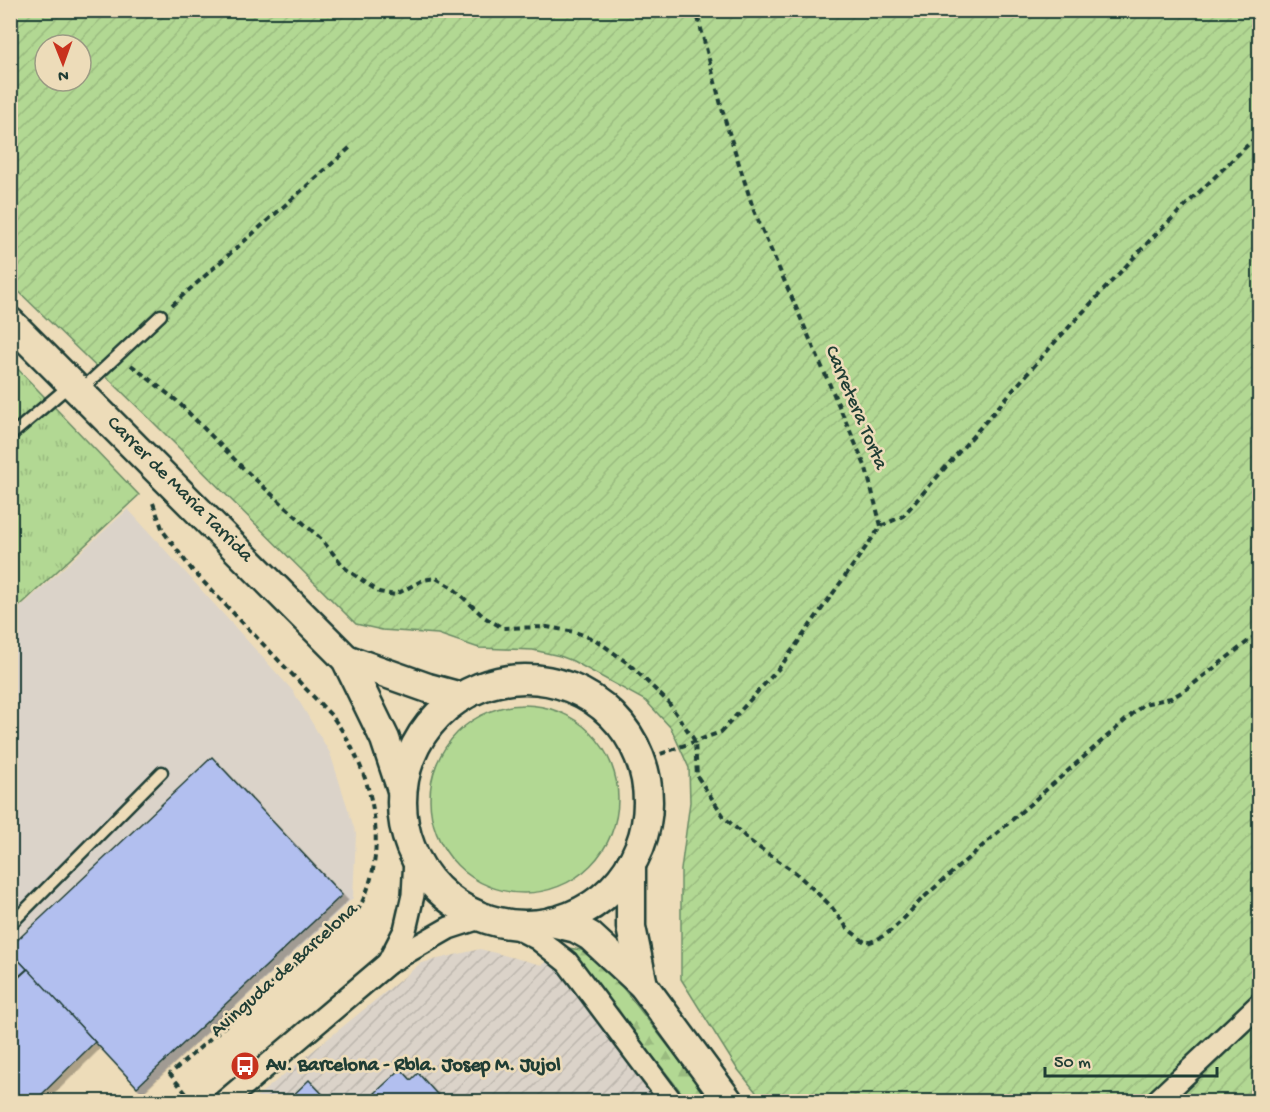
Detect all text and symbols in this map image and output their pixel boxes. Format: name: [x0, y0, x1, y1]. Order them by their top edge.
north arrow: [33, 33, 93, 93]
text: N: [57, 65, 69, 84]
street label: Carretera Torta: [819, 343, 892, 474]
street label: Carrer de Maria Tarrida: [101, 412, 258, 569]
street label: Avinguda de Barcelona: [207, 898, 364, 1043]
scale bar: [1045, 1040, 1218, 1078]
bus stop icon: Av. Barcelona - Rbla. Josep M. Jujol: [229, 1050, 261, 1082]
text: 50 m: [1054, 1053, 1091, 1074]
place label: Av. Barcelona - Rbla. Josep M. Jujol: [265, 1055, 561, 1078]

